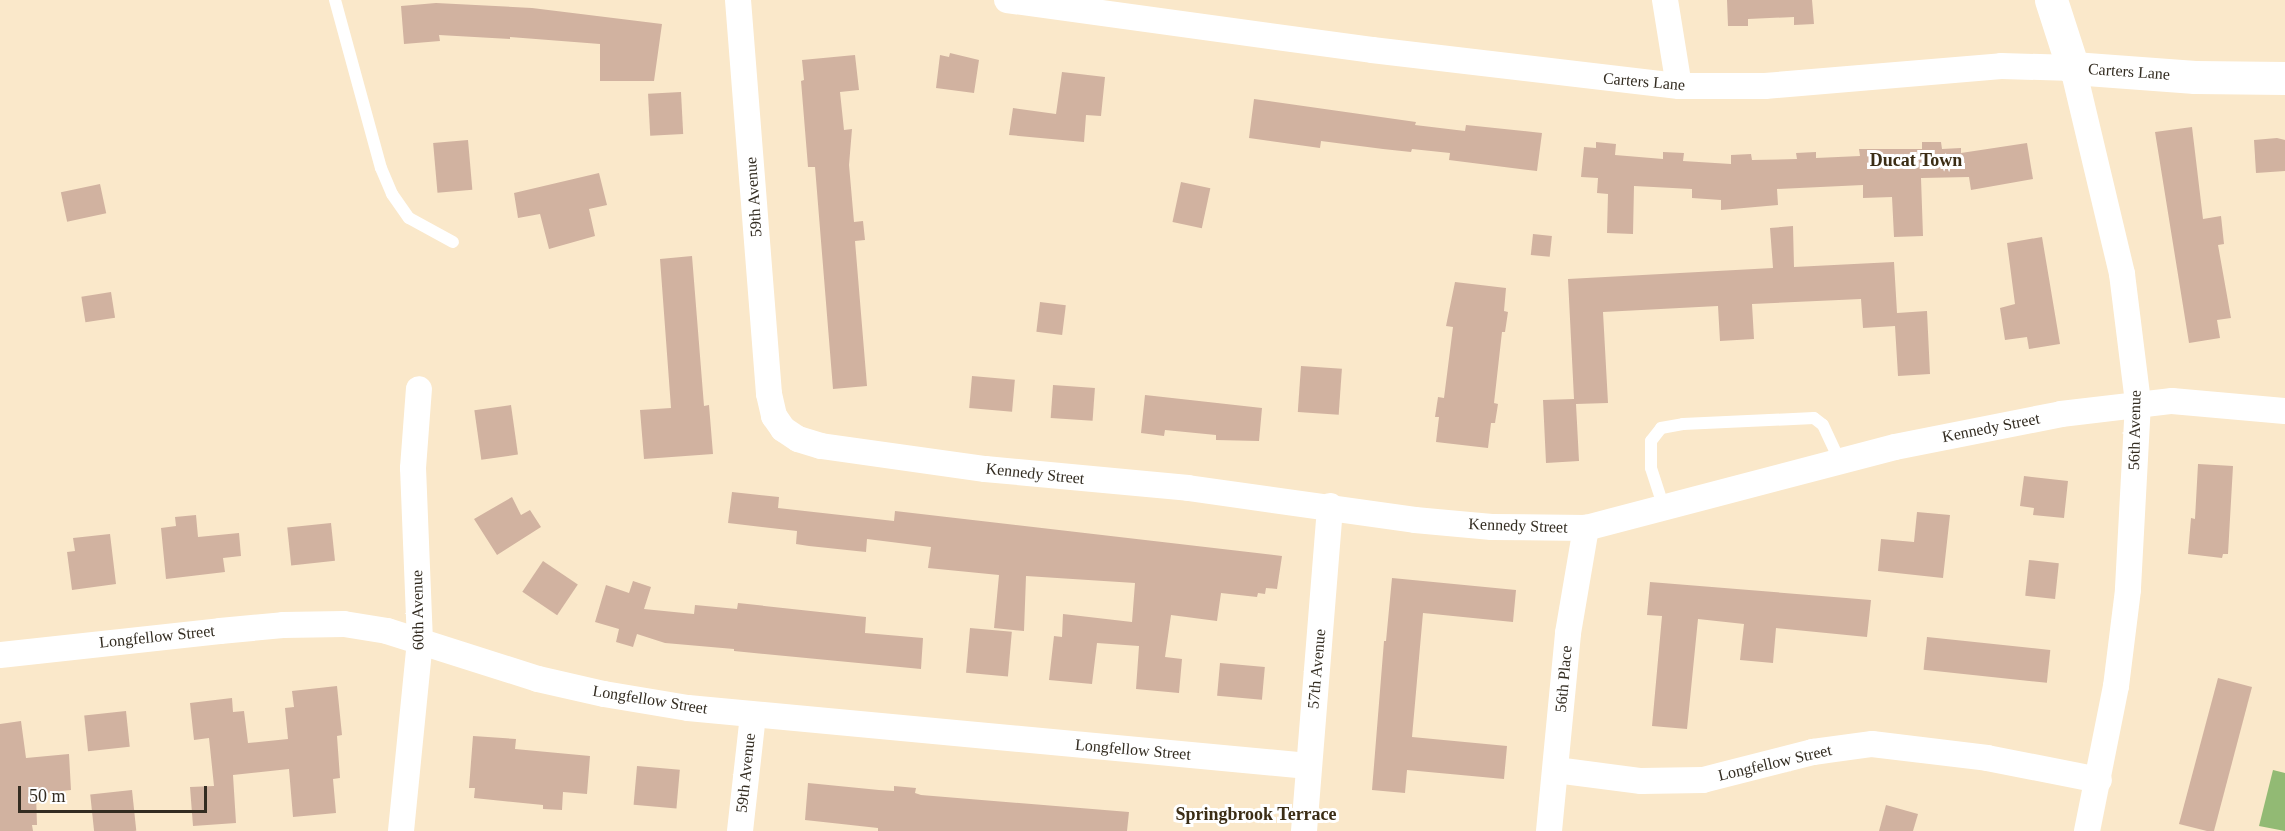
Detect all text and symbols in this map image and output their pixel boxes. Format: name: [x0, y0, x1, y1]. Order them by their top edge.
street label: Carters Lane: [2087, 60, 2171, 84]
street label: Carters Lane: [1602, 69, 1686, 95]
district label: Ducat Town: [1870, 149, 1962, 171]
street label: 59th Avenue: [742, 156, 766, 238]
street label: 56th Avenue: [2125, 389, 2145, 471]
street label: Kennedy Street: [1941, 409, 2041, 447]
street label: Kennedy Street: [985, 459, 1085, 489]
street label: Kennedy Street: [1468, 515, 1568, 537]
street label: 60th Avenue: [408, 569, 428, 651]
street label: Longfellow Street: [98, 621, 216, 653]
street label: 57th Avenue: [1304, 628, 1330, 710]
street label: 56th Place: [1552, 645, 1576, 713]
street label: Longfellow Street: [591, 681, 709, 719]
street label: 59th Avenue: [732, 732, 760, 814]
street label: Longfellow Street: [1074, 735, 1192, 765]
street label: Longfellow Street: [1716, 741, 1834, 785]
scale bar: [21, 774, 210, 812]
text: 50 m: [29, 786, 66, 806]
district label: Springbrook Terrace: [1175, 803, 1337, 825]

